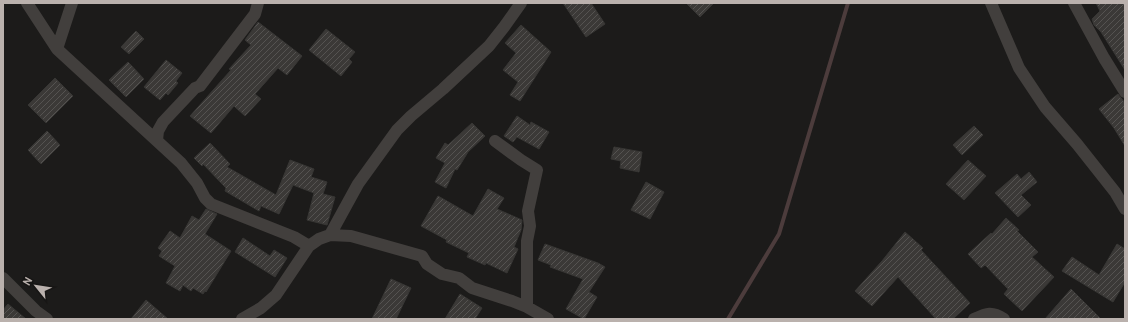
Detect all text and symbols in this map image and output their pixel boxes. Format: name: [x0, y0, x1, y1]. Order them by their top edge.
north arrow: [16, 266, 56, 306]
text: N: [19, 274, 35, 288]

